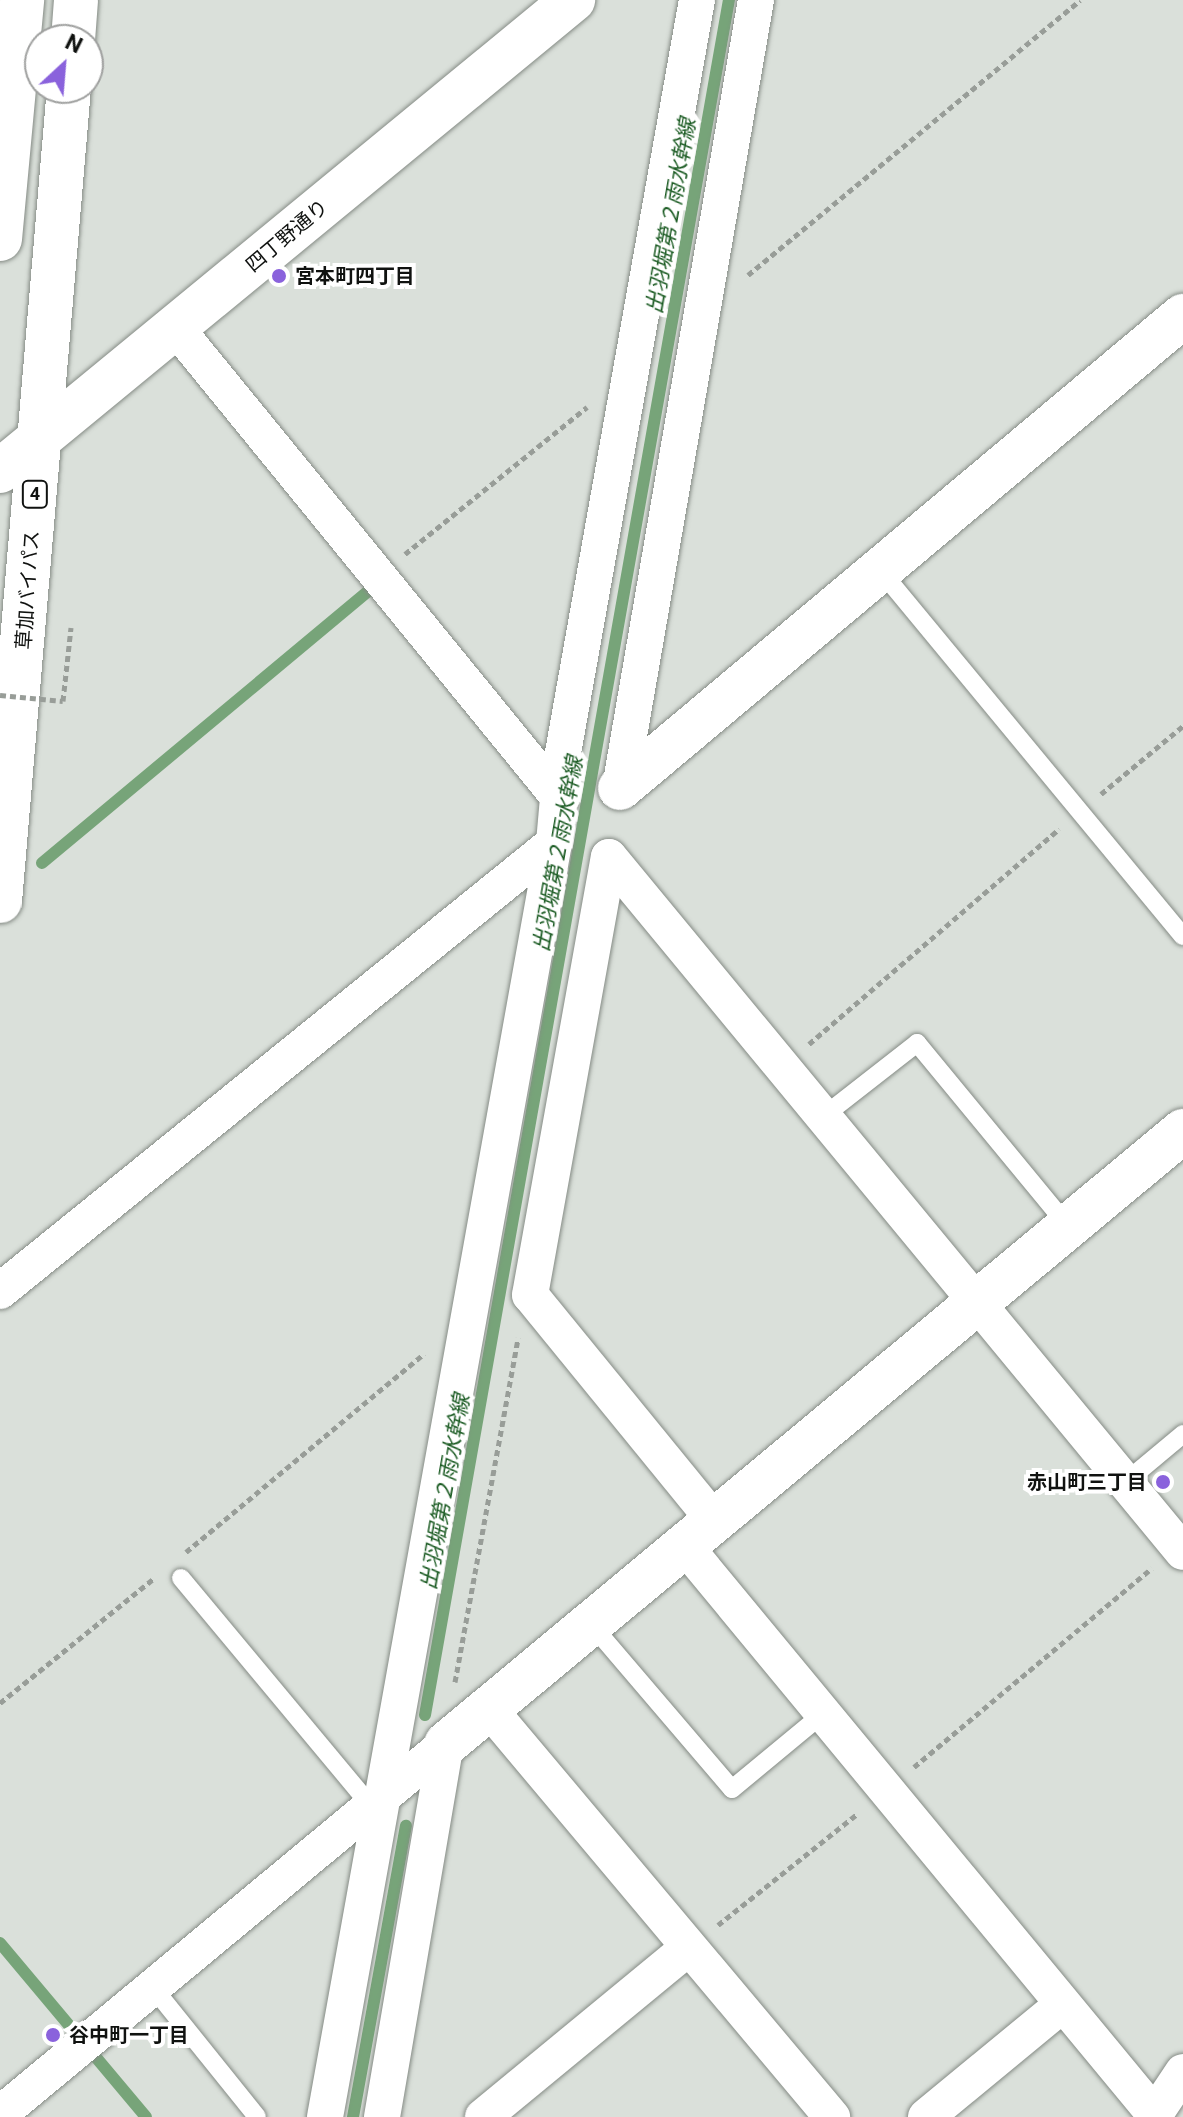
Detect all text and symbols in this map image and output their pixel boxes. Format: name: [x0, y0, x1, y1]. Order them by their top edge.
north arrow: [24, 24, 104, 104]
text: N: [61, 29, 86, 58]
water label: 出羽堀第２雨水幹線: [641, 116, 701, 316]
street label: 四丁野通り: [241, 195, 333, 277]
place label: 宮本町四丁目: [295, 264, 415, 288]
marker: 宮本町四丁目: [270, 267, 288, 285]
road number: 4: [21, 480, 49, 508]
street label: 草加バイパス: [12, 529, 44, 651]
water label: 出羽堀第２雨水幹線: [528, 754, 588, 954]
water label: 出羽堀第２雨水幹線: [415, 1392, 475, 1592]
place label: 赤山町三丁目: [1027, 1470, 1147, 1494]
marker: 赤山町三丁目: [1154, 1473, 1172, 1491]
place label: 谷中町一丁目: [69, 2023, 189, 2047]
marker: 谷中町一丁目: [44, 2026, 62, 2044]

